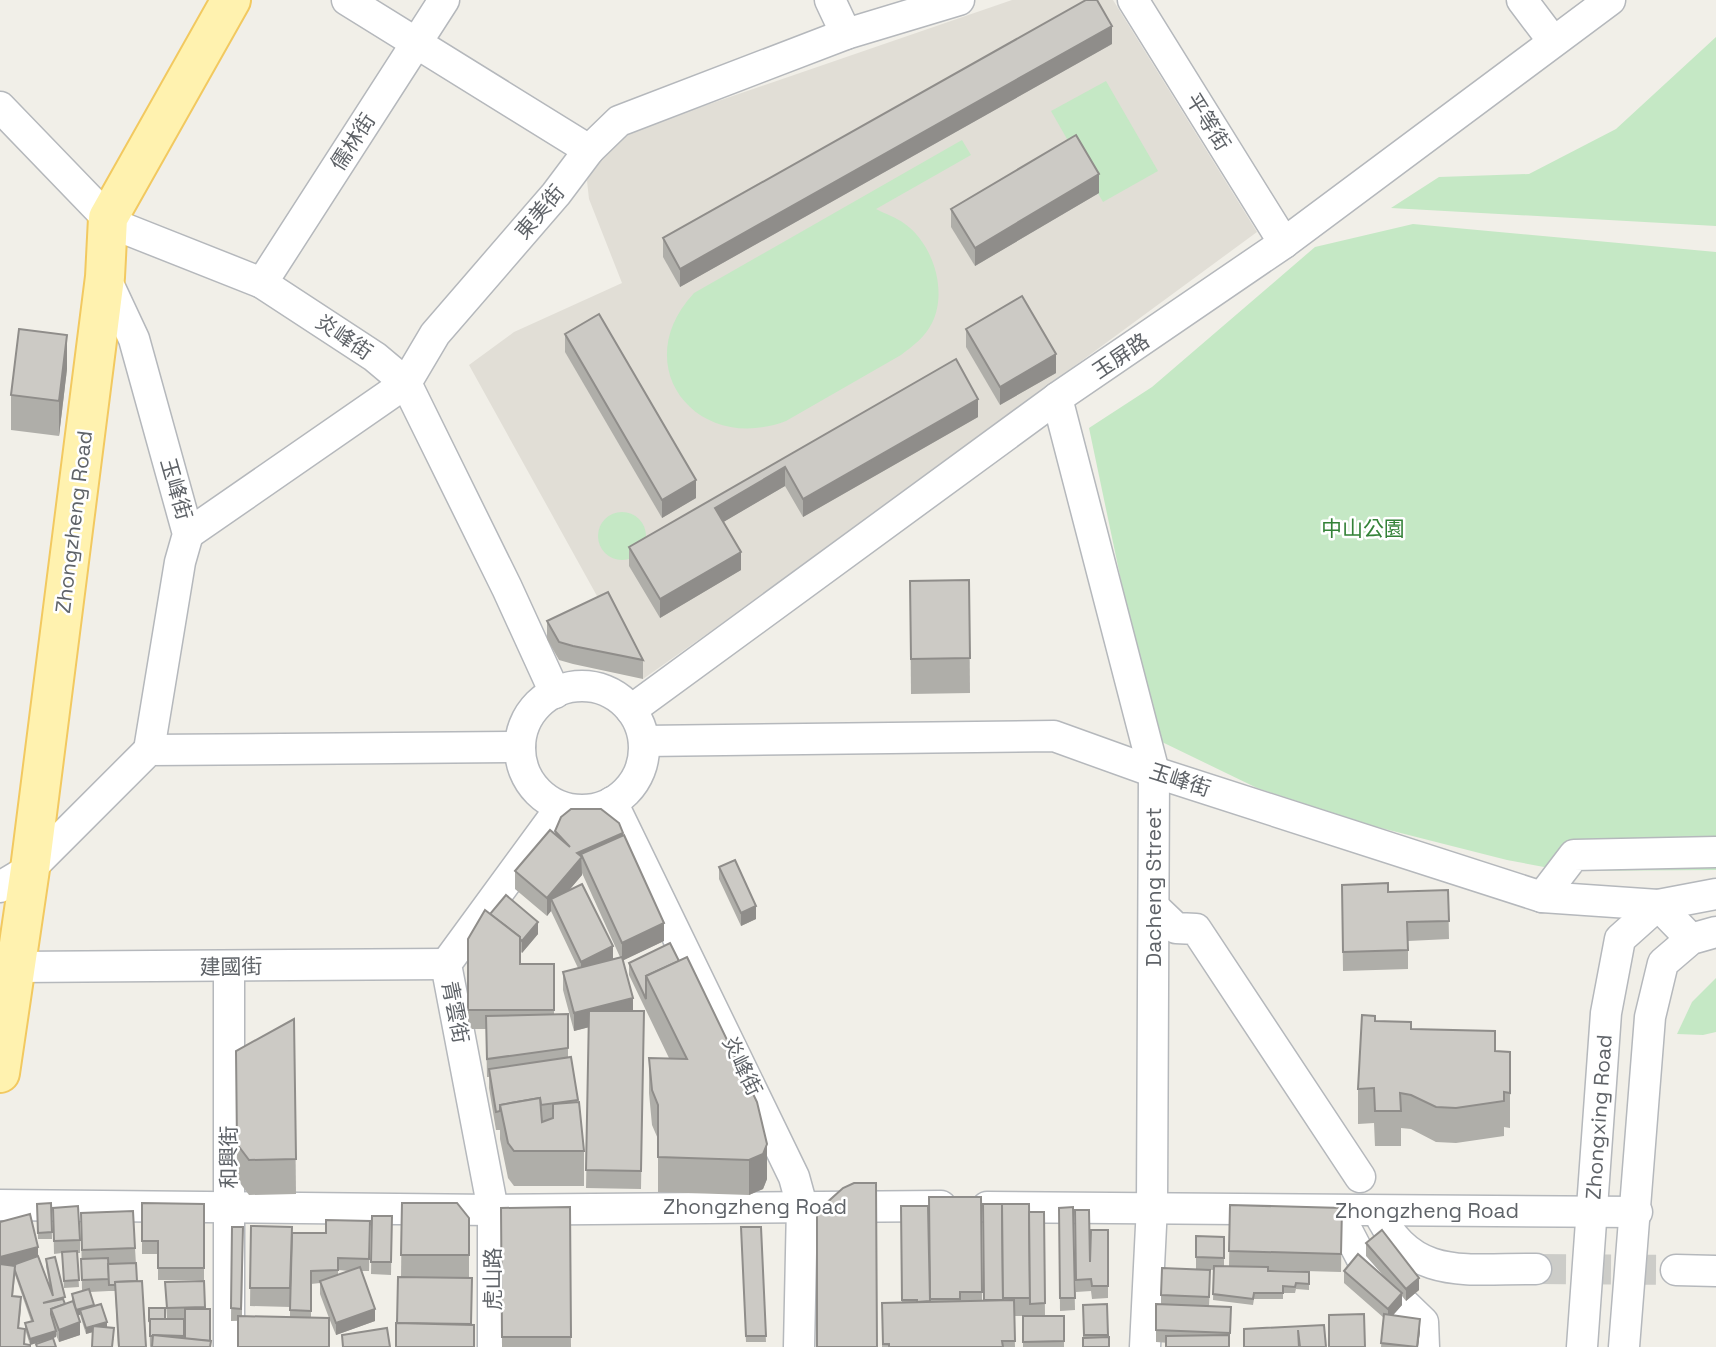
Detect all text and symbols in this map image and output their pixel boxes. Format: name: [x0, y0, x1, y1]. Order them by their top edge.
street label: 平等街: [1180, 88, 1237, 156]
street label: 儒林街: [324, 108, 381, 175]
street label: 東美街: [509, 179, 570, 244]
street label: 炎峰街: [311, 308, 378, 365]
street label: 玉屏路: [1087, 327, 1154, 384]
street label: Zhongzheng Road: [49, 429, 98, 615]
street label: 玉峰街: [155, 455, 198, 523]
park label: 中山公園: [1321, 515, 1405, 542]
street label: 玉峰街: [1146, 757, 1214, 802]
street label: Dacheng Street: [1140, 807, 1167, 967]
street label: 建國街: [199, 952, 263, 981]
street label: 青雲街: [436, 978, 475, 1045]
street label: 炎峰街: [717, 1032, 768, 1100]
street label: Zhongxing Road: [1579, 1034, 1618, 1200]
street label: 和興街: [215, 1126, 242, 1189]
street label: Zhongzheng Road: [663, 1193, 847, 1220]
street label: Zhongzheng Road: [1335, 1197, 1519, 1224]
street label: 虎山路: [479, 1248, 506, 1311]

